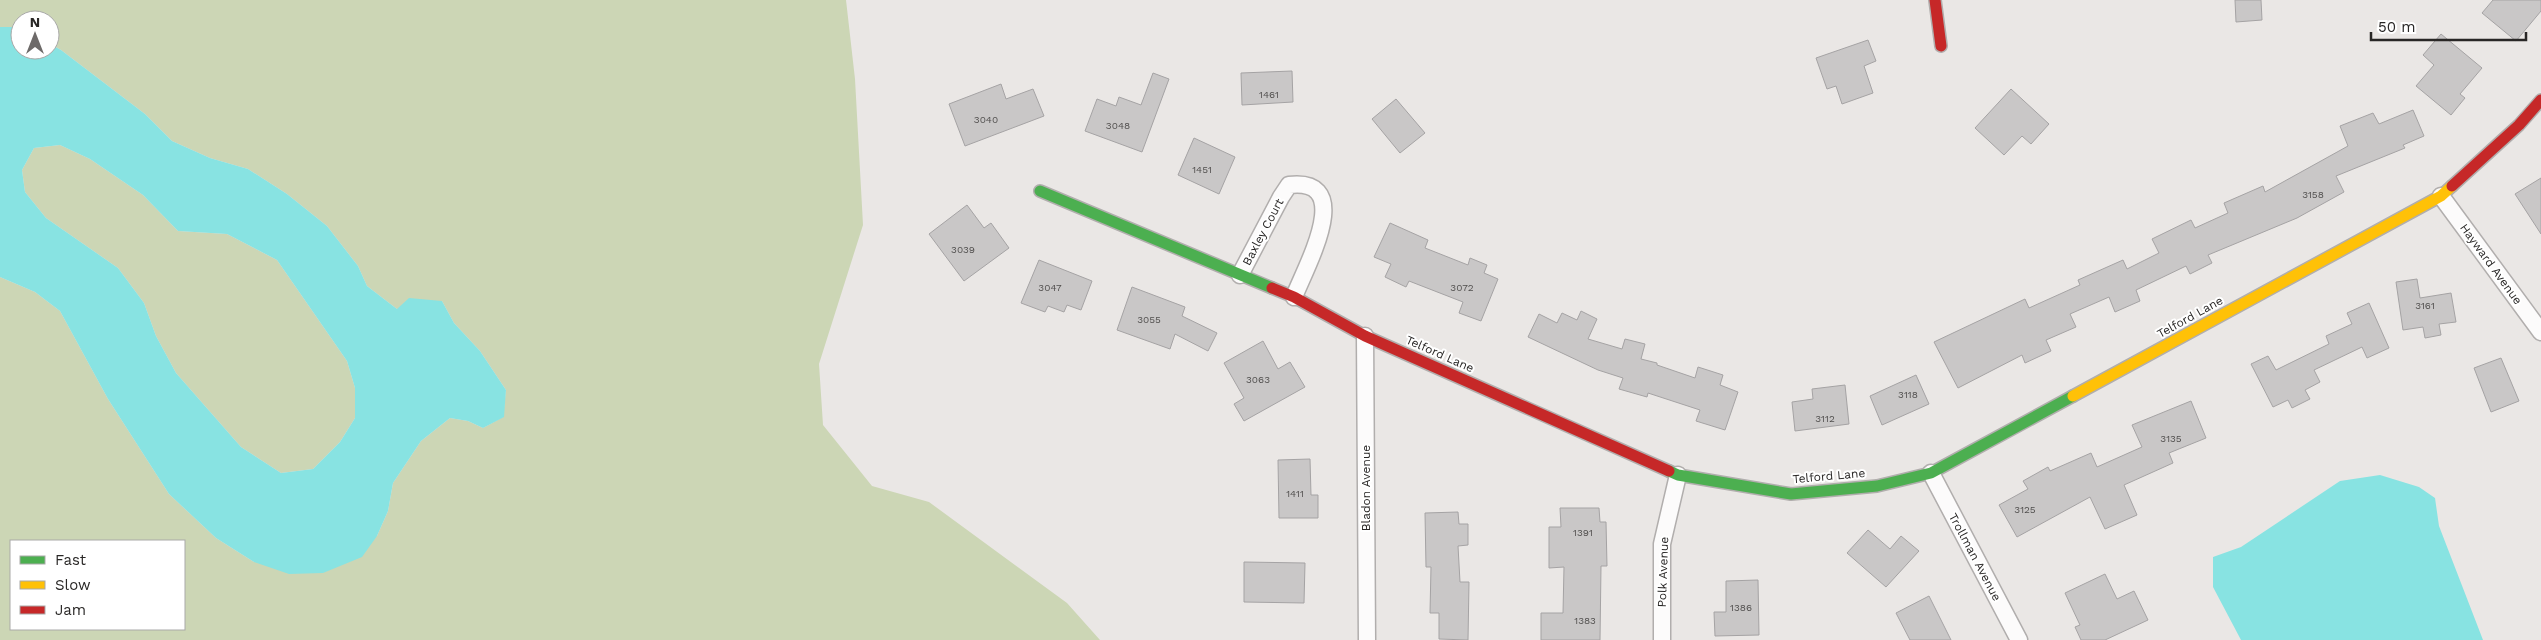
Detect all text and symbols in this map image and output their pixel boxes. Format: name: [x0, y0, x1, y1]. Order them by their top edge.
north arrow: [10, 10, 60, 60]
scale bar: [2371, 10, 2526, 42]
text: N: [30, 14, 40, 30]
text: 50 m: [2378, 18, 2415, 36]
house number: 1461: [1259, 89, 1279, 100]
house number: 3040: [974, 114, 998, 125]
house number: 3048: [1106, 120, 1130, 131]
house number: 1451: [1192, 164, 1212, 175]
house number: 3158: [2302, 189, 2324, 200]
street label: Baxley Court: [1240, 196, 1286, 268]
street label: Hayward Avenue: [2457, 221, 2525, 307]
house number: 3039: [951, 244, 975, 255]
house number: 3047: [1038, 282, 1062, 293]
house number: 3072: [1450, 282, 1474, 293]
street label: Telford Lane: [2155, 293, 2225, 341]
house number: 3161: [2415, 300, 2435, 311]
house number: 3055: [1137, 314, 1161, 325]
street label: Telford Lane: [1404, 333, 1476, 375]
house number: 3063: [1246, 374, 1270, 385]
house number: 3118: [1898, 389, 1918, 400]
house number: 3112: [1815, 413, 1835, 424]
house number: 3135: [2160, 433, 2182, 444]
street label: Bladon Avenue: [1359, 445, 1373, 531]
street label: Telford Lane: [1792, 466, 1866, 486]
house number: 1411: [1286, 488, 1304, 499]
house number: 3125: [2014, 504, 2036, 515]
street label: Trollman Avenue: [1946, 511, 2004, 603]
house number: 1391: [1573, 527, 1593, 538]
street label: Polk Avenue: [1655, 536, 1671, 608]
legend: [10, 540, 185, 630]
text: Fast: [55, 551, 87, 569]
text: Slow: [55, 576, 91, 594]
text: Jam: [55, 601, 86, 619]
house number: 1386: [1730, 602, 1752, 613]
house number: 1383: [1574, 615, 1596, 626]

